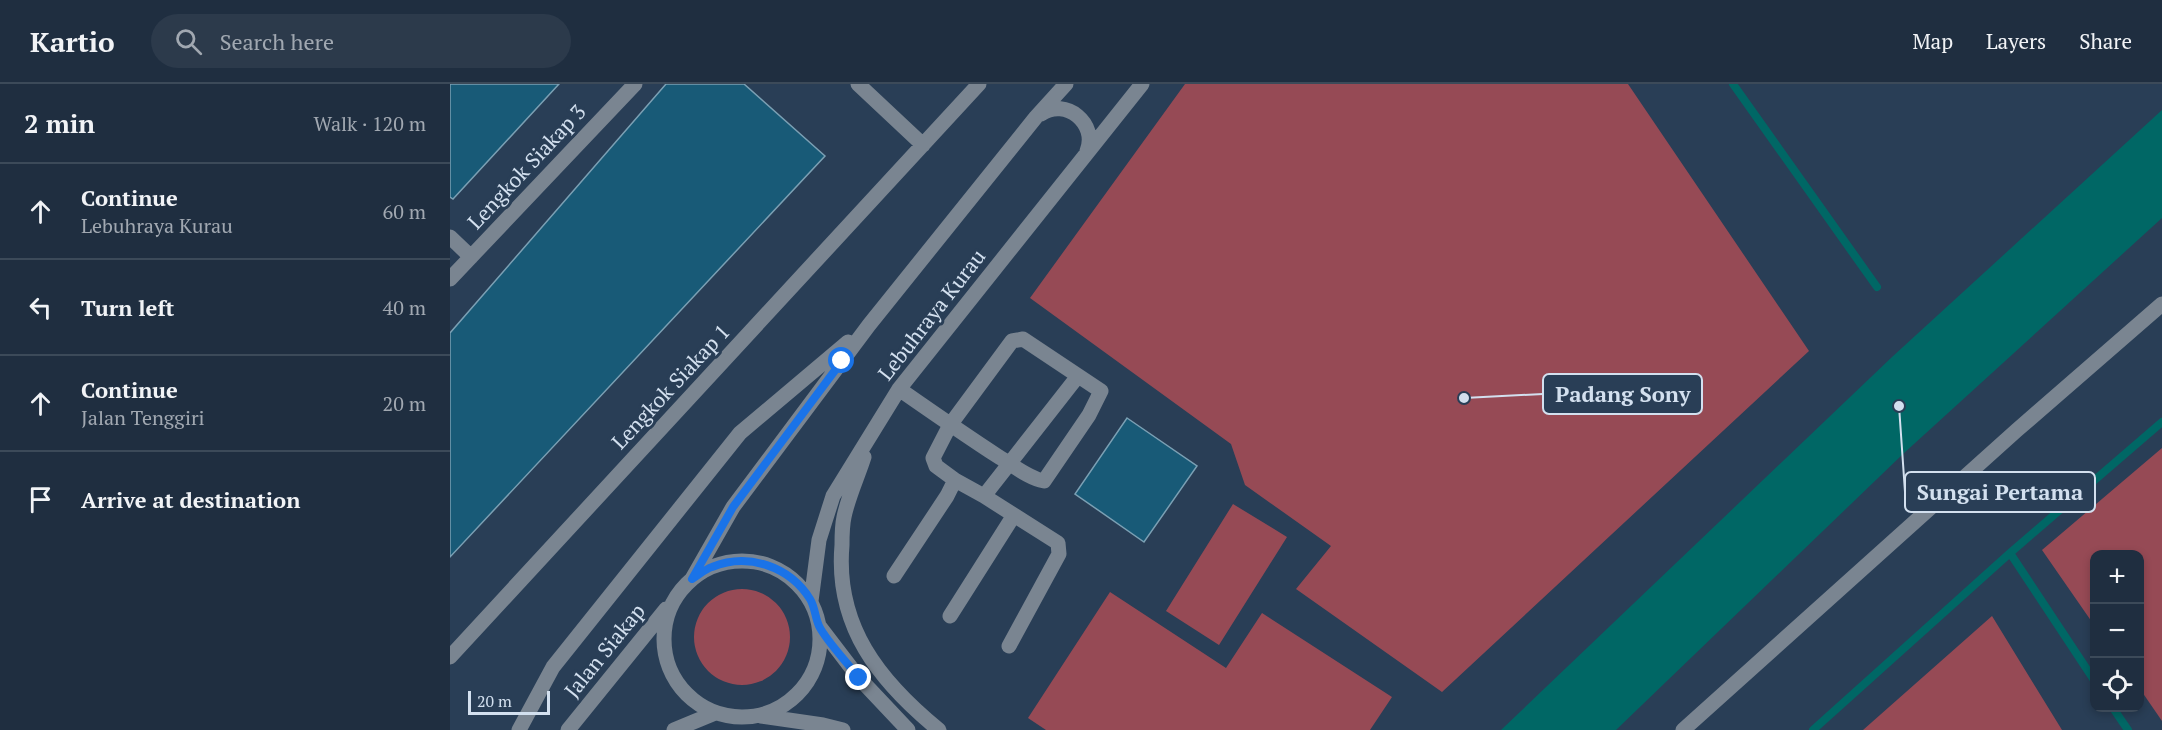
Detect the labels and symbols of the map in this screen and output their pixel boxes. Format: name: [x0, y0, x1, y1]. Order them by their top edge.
street label: Lengkok Siakap 3: [461, 98, 592, 235]
street label: Lebuhraya Kurau: [871, 243, 991, 386]
street label: Lengkok Siakap 1: [605, 318, 736, 455]
route start: [828, 347, 854, 373]
callout: Padang Sony: [1543, 374, 1702, 414]
text: Padang Sony: [1555, 379, 1691, 408]
callout: Sungai Pertama: [1905, 472, 2095, 512]
text: Sungai Pertama: [1917, 477, 2083, 506]
street label: Jalan Siakap: [558, 597, 651, 703]
route end: [845, 664, 871, 690]
scale bar: [468, 688, 550, 716]

